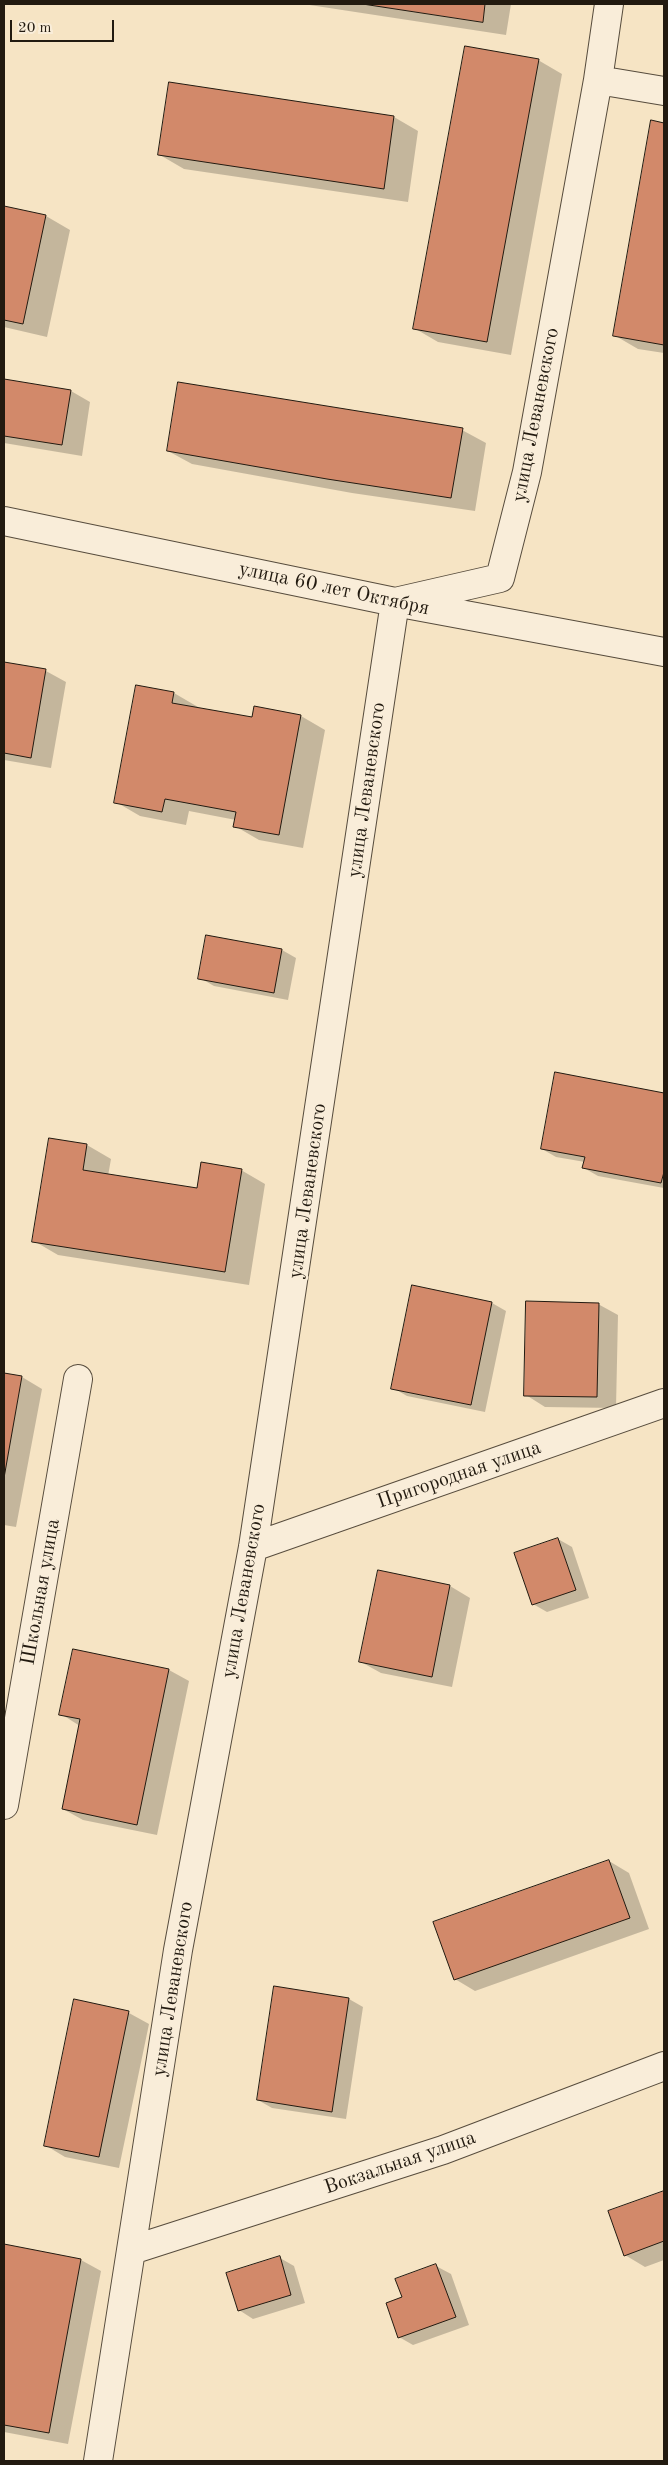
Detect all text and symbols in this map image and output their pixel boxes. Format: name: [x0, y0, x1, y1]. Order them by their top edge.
scale bar: [12, 10, 116, 42]
text: 20 m: [18, 21, 52, 36]
street label: улица Леваневского: [507, 326, 565, 504]
street label: улица 60 лет Октября: [236, 557, 432, 621]
street label: улица Леваневского: [343, 701, 391, 879]
street label: улица Леваневского: [284, 1102, 332, 1280]
street label: Пригородная улица: [374, 1436, 544, 1514]
street label: улица Леваневского: [217, 1502, 271, 1680]
street label: Школьная улица: [16, 1517, 66, 1667]
street label: улица Леваневского: [147, 1900, 199, 2078]
street label: Вокзальная улица: [321, 2126, 479, 2200]

